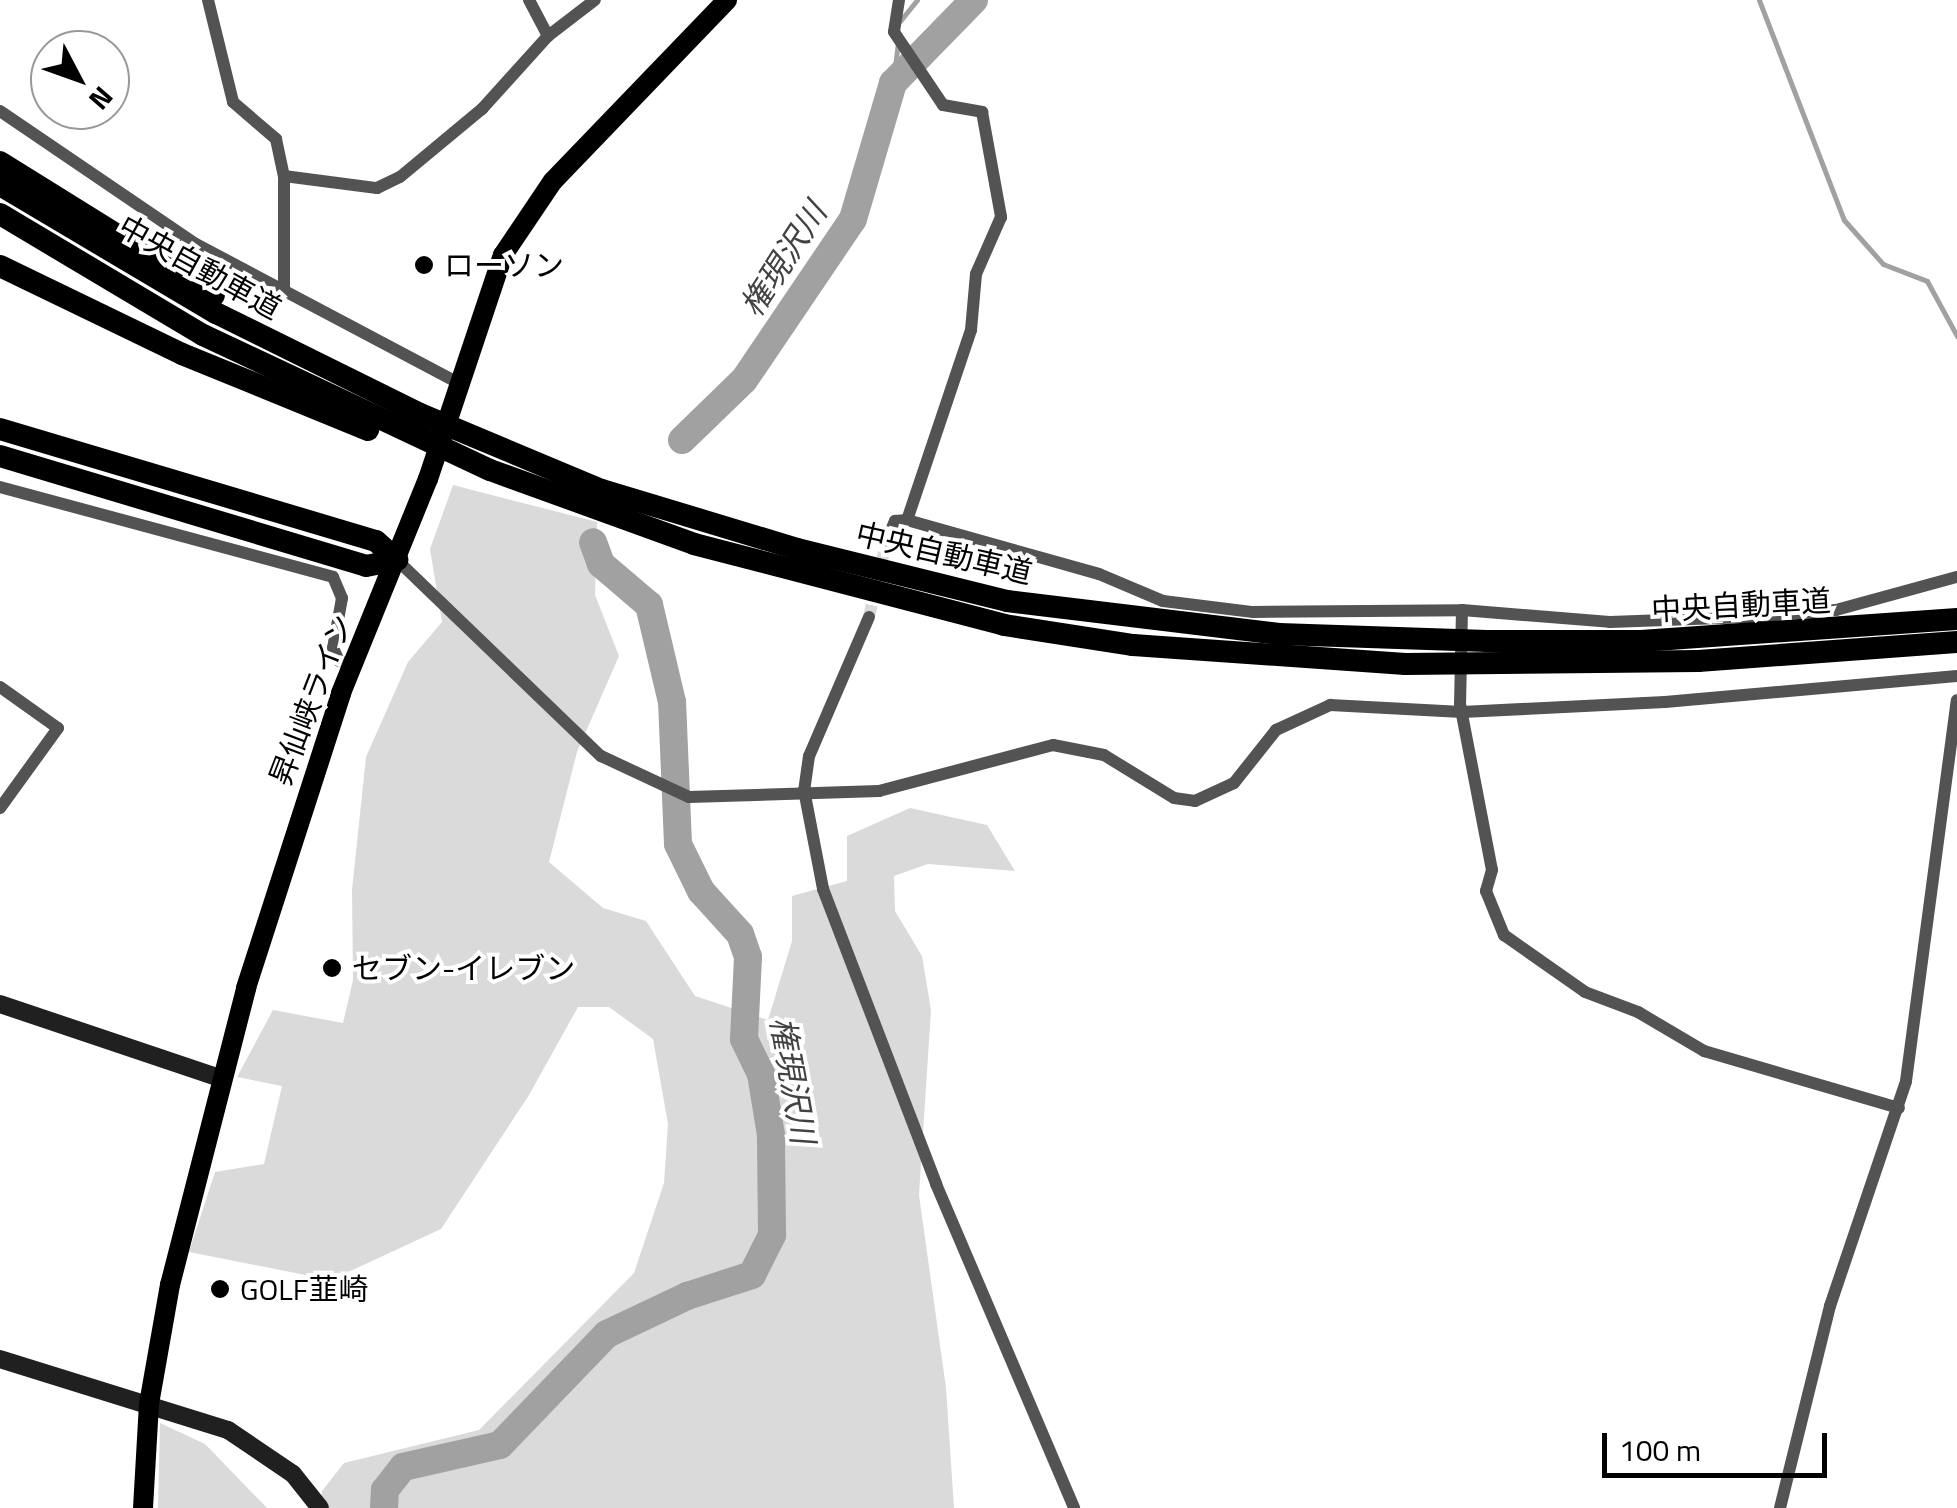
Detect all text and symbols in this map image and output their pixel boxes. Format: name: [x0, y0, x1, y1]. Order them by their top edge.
north arrow: [30, 30, 130, 130]
text: N: [79, 77, 124, 120]
water label: 権現沢川: [732, 195, 834, 323]
street label: 中央自動車道: [113, 208, 287, 326]
place label: ローソン: [444, 247, 564, 283]
marker: ローソン: [413, 254, 435, 276]
street label: 中央自動車道: [852, 515, 1036, 591]
street label: 中央自動車道: [1650, 582, 1832, 628]
street label: 昇仙峡ライン: [262, 610, 360, 790]
place label: セブン-イレブン: [352, 950, 575, 986]
marker: セブン-イレブン: [321, 957, 343, 979]
water label: 権現沢川: [763, 1014, 823, 1146]
place label: GOLF韮崎: [240, 1271, 368, 1307]
marker: GOLF韮崎: [209, 1278, 231, 1300]
scale bar: [1607, 1413, 1832, 1475]
text: 100 m: [1619, 1427, 1701, 1473]

